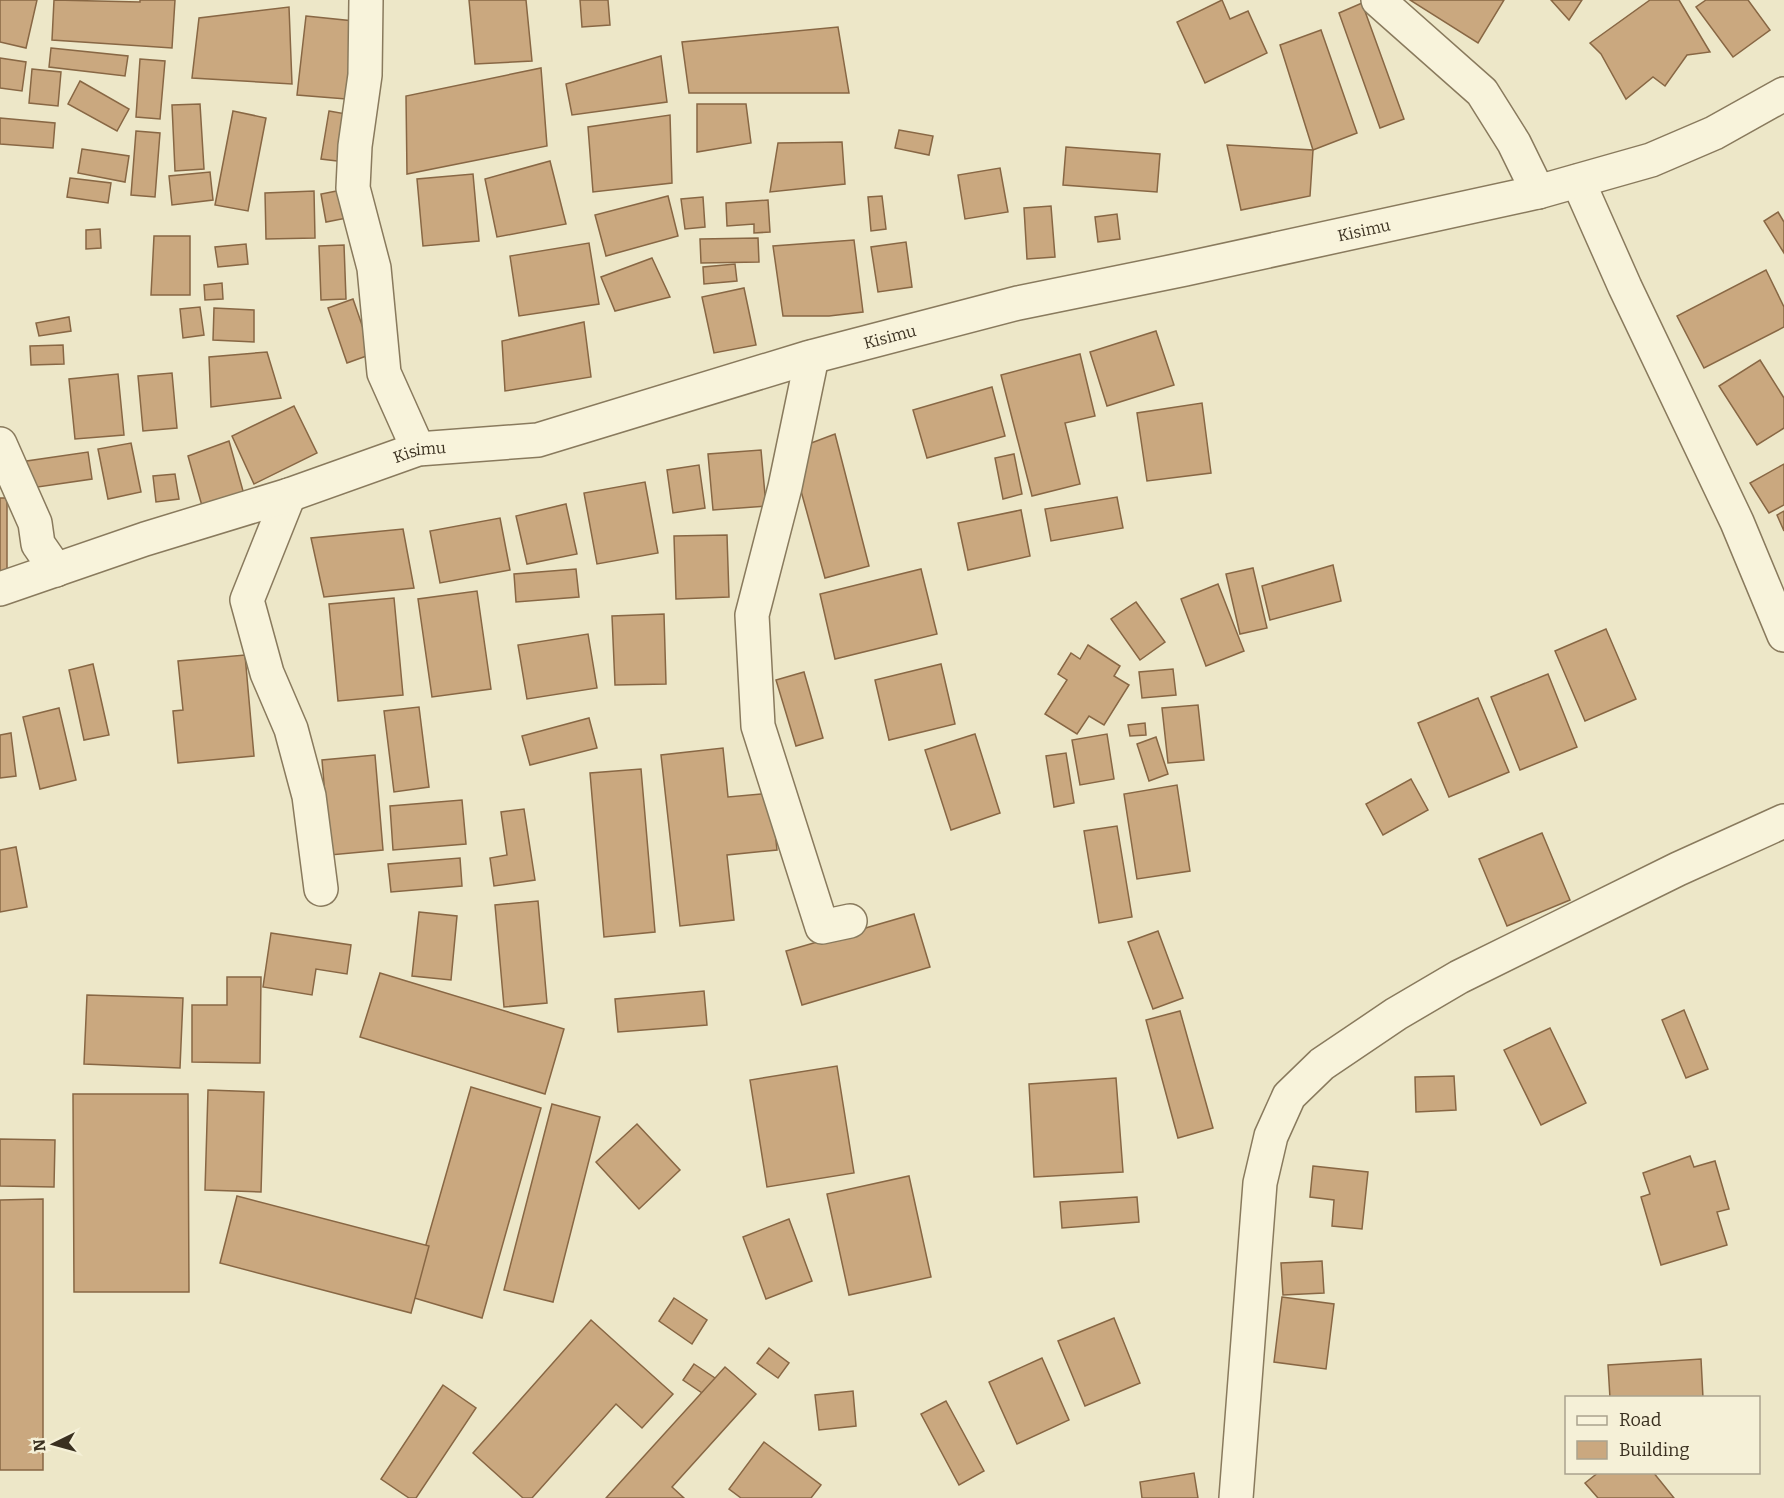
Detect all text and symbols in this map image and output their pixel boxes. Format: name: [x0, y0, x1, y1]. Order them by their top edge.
street label: Kisimu: [1336, 215, 1392, 245]
street label: Kisimu: [862, 321, 918, 353]
street label: Kisimu: [391, 438, 447, 467]
legend: [1565, 1396, 1760, 1474]
text: Road: [1619, 1409, 1662, 1431]
north arrow: [24, 1414, 84, 1474]
text: N: [30, 1438, 50, 1452]
text: Building: [1619, 1439, 1690, 1461]

